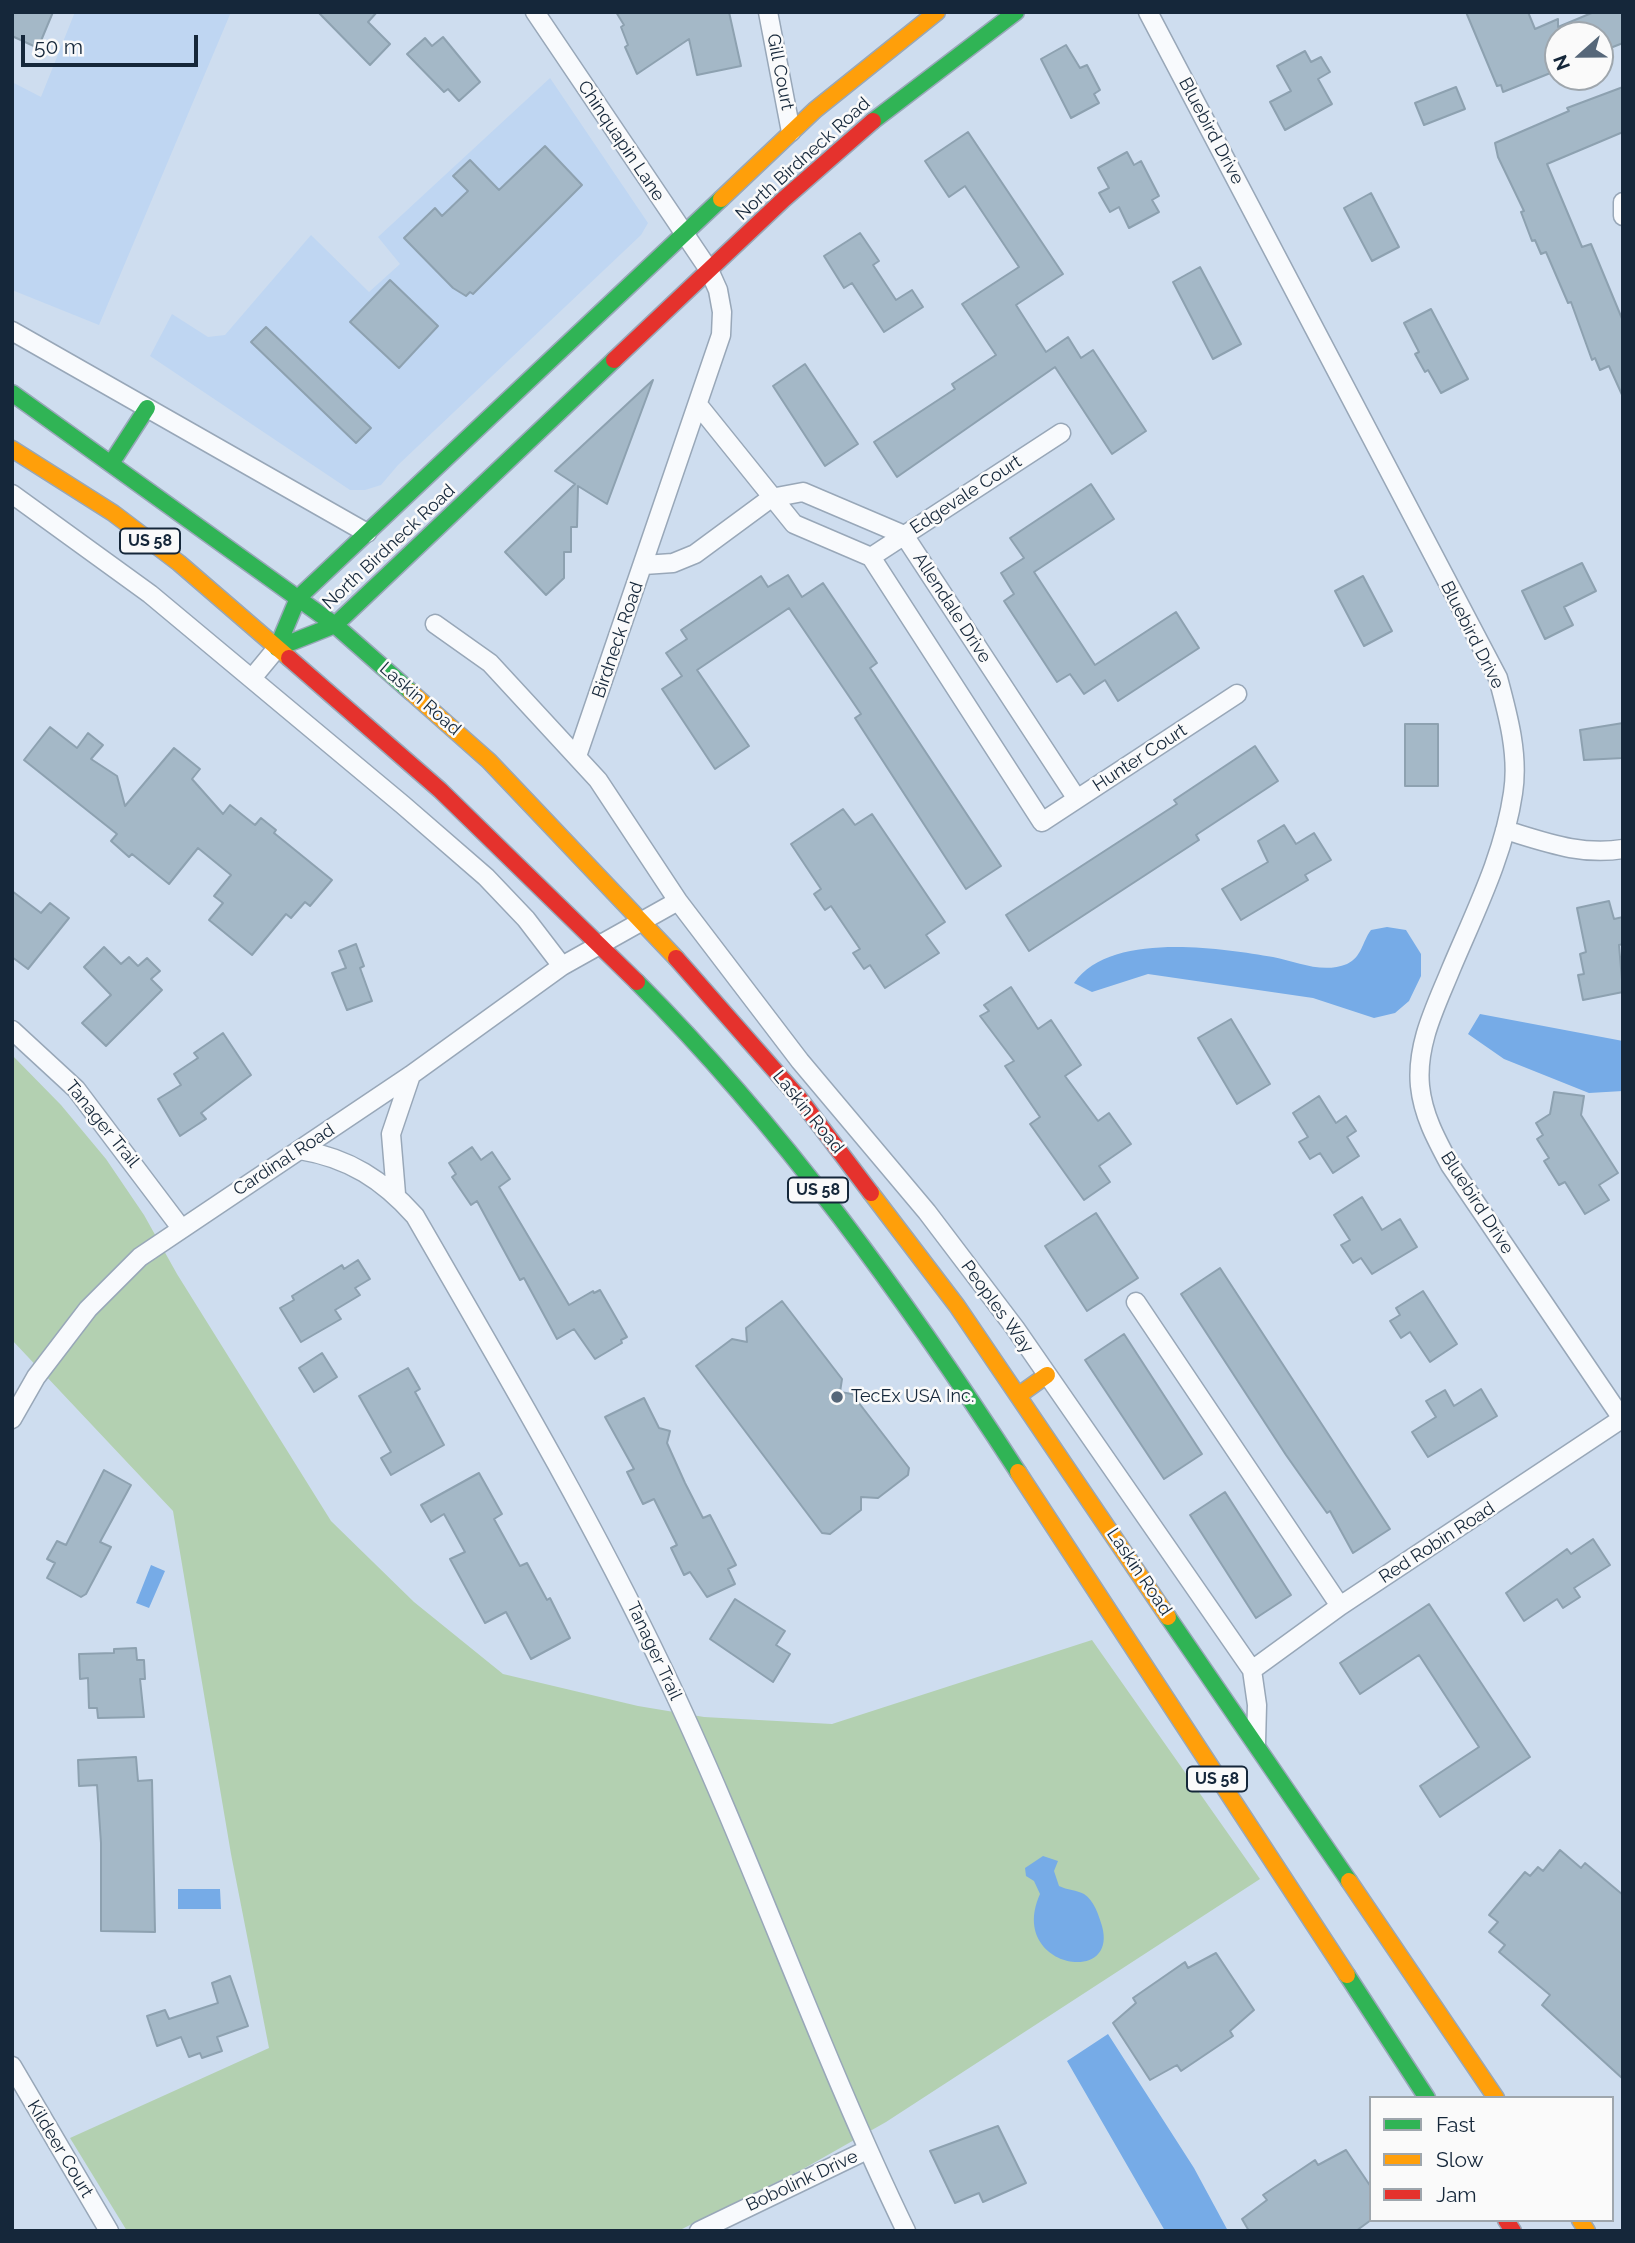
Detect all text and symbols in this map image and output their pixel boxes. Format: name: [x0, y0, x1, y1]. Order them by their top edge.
scale bar: [24, 21, 201, 65]
north arrow: [1544, 21, 1614, 91]
street label: Gill Court: [762, 32, 798, 112]
text: 50 m: [34, 34, 83, 59]
text: N: [1548, 52, 1574, 74]
street label: Bluebird Drive: [1174, 74, 1248, 188]
street label: Chinquapin Lane: [573, 77, 669, 205]
street label: North Birdneck Road: [731, 93, 875, 225]
street label: Edgevale Court: [906, 451, 1026, 539]
street label: North Birdneck Road: [318, 480, 460, 614]
road number: US 58: [120, 528, 180, 554]
street label: Allendale Drive: [908, 549, 996, 667]
street label: Bluebird Drive: [1436, 578, 1508, 692]
street label: Birdneck Road: [588, 579, 648, 701]
street label: Laskin Road: [375, 658, 465, 740]
street label: Hunter Court: [1089, 720, 1191, 796]
street label: Laskin Road: [768, 1066, 848, 1158]
street label: Tanager Trail: [60, 1076, 144, 1172]
street label: Cardinal Road: [229, 1119, 339, 1201]
street label: Bluebird Drive: [1436, 1148, 1518, 1258]
road number: US 58: [788, 1178, 848, 1202]
street label: Peoples Way: [956, 1256, 1038, 1358]
place label: TecEx USA Inc.: [851, 1386, 974, 1408]
marker: TecEx USA Inc.: [829, 1389, 845, 1405]
street label: Red Robin Road: [1375, 1498, 1499, 1588]
street label: Laskin Road: [1102, 1524, 1176, 1620]
street label: Tanager Trail: [622, 1598, 686, 1704]
road number: US 58: [1187, 1766, 1247, 1792]
street label: Kildeer Court: [22, 2096, 98, 2202]
legend: [1369, 2096, 1614, 2222]
text: Fast: [1436, 2112, 1476, 2137]
street label: Bobolink Drive: [743, 2146, 861, 2216]
text: Slow: [1436, 2147, 1484, 2172]
text: Jam: [1436, 2182, 1477, 2207]

